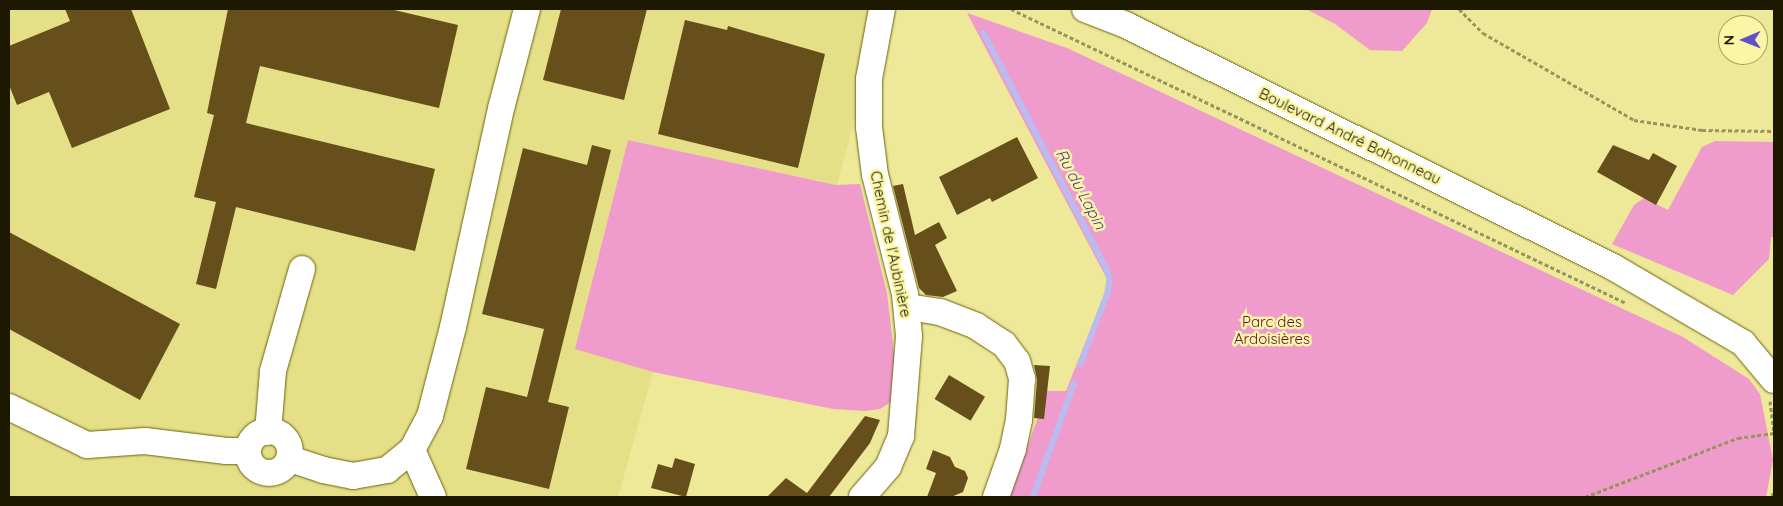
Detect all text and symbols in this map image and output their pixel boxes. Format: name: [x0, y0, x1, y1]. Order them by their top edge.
north arrow: [1718, 15, 1768, 65]
text: N: [1720, 35, 1738, 46]
street label: Boulevard André Bahonneau: [1256, 84, 1444, 188]
water label: Ru du Lapin: [1052, 146, 1110, 232]
street label: Chemin de l'Aubinière: [867, 169, 915, 319]
park label: Parc des Ardoisières: [1234, 312, 1310, 347]

